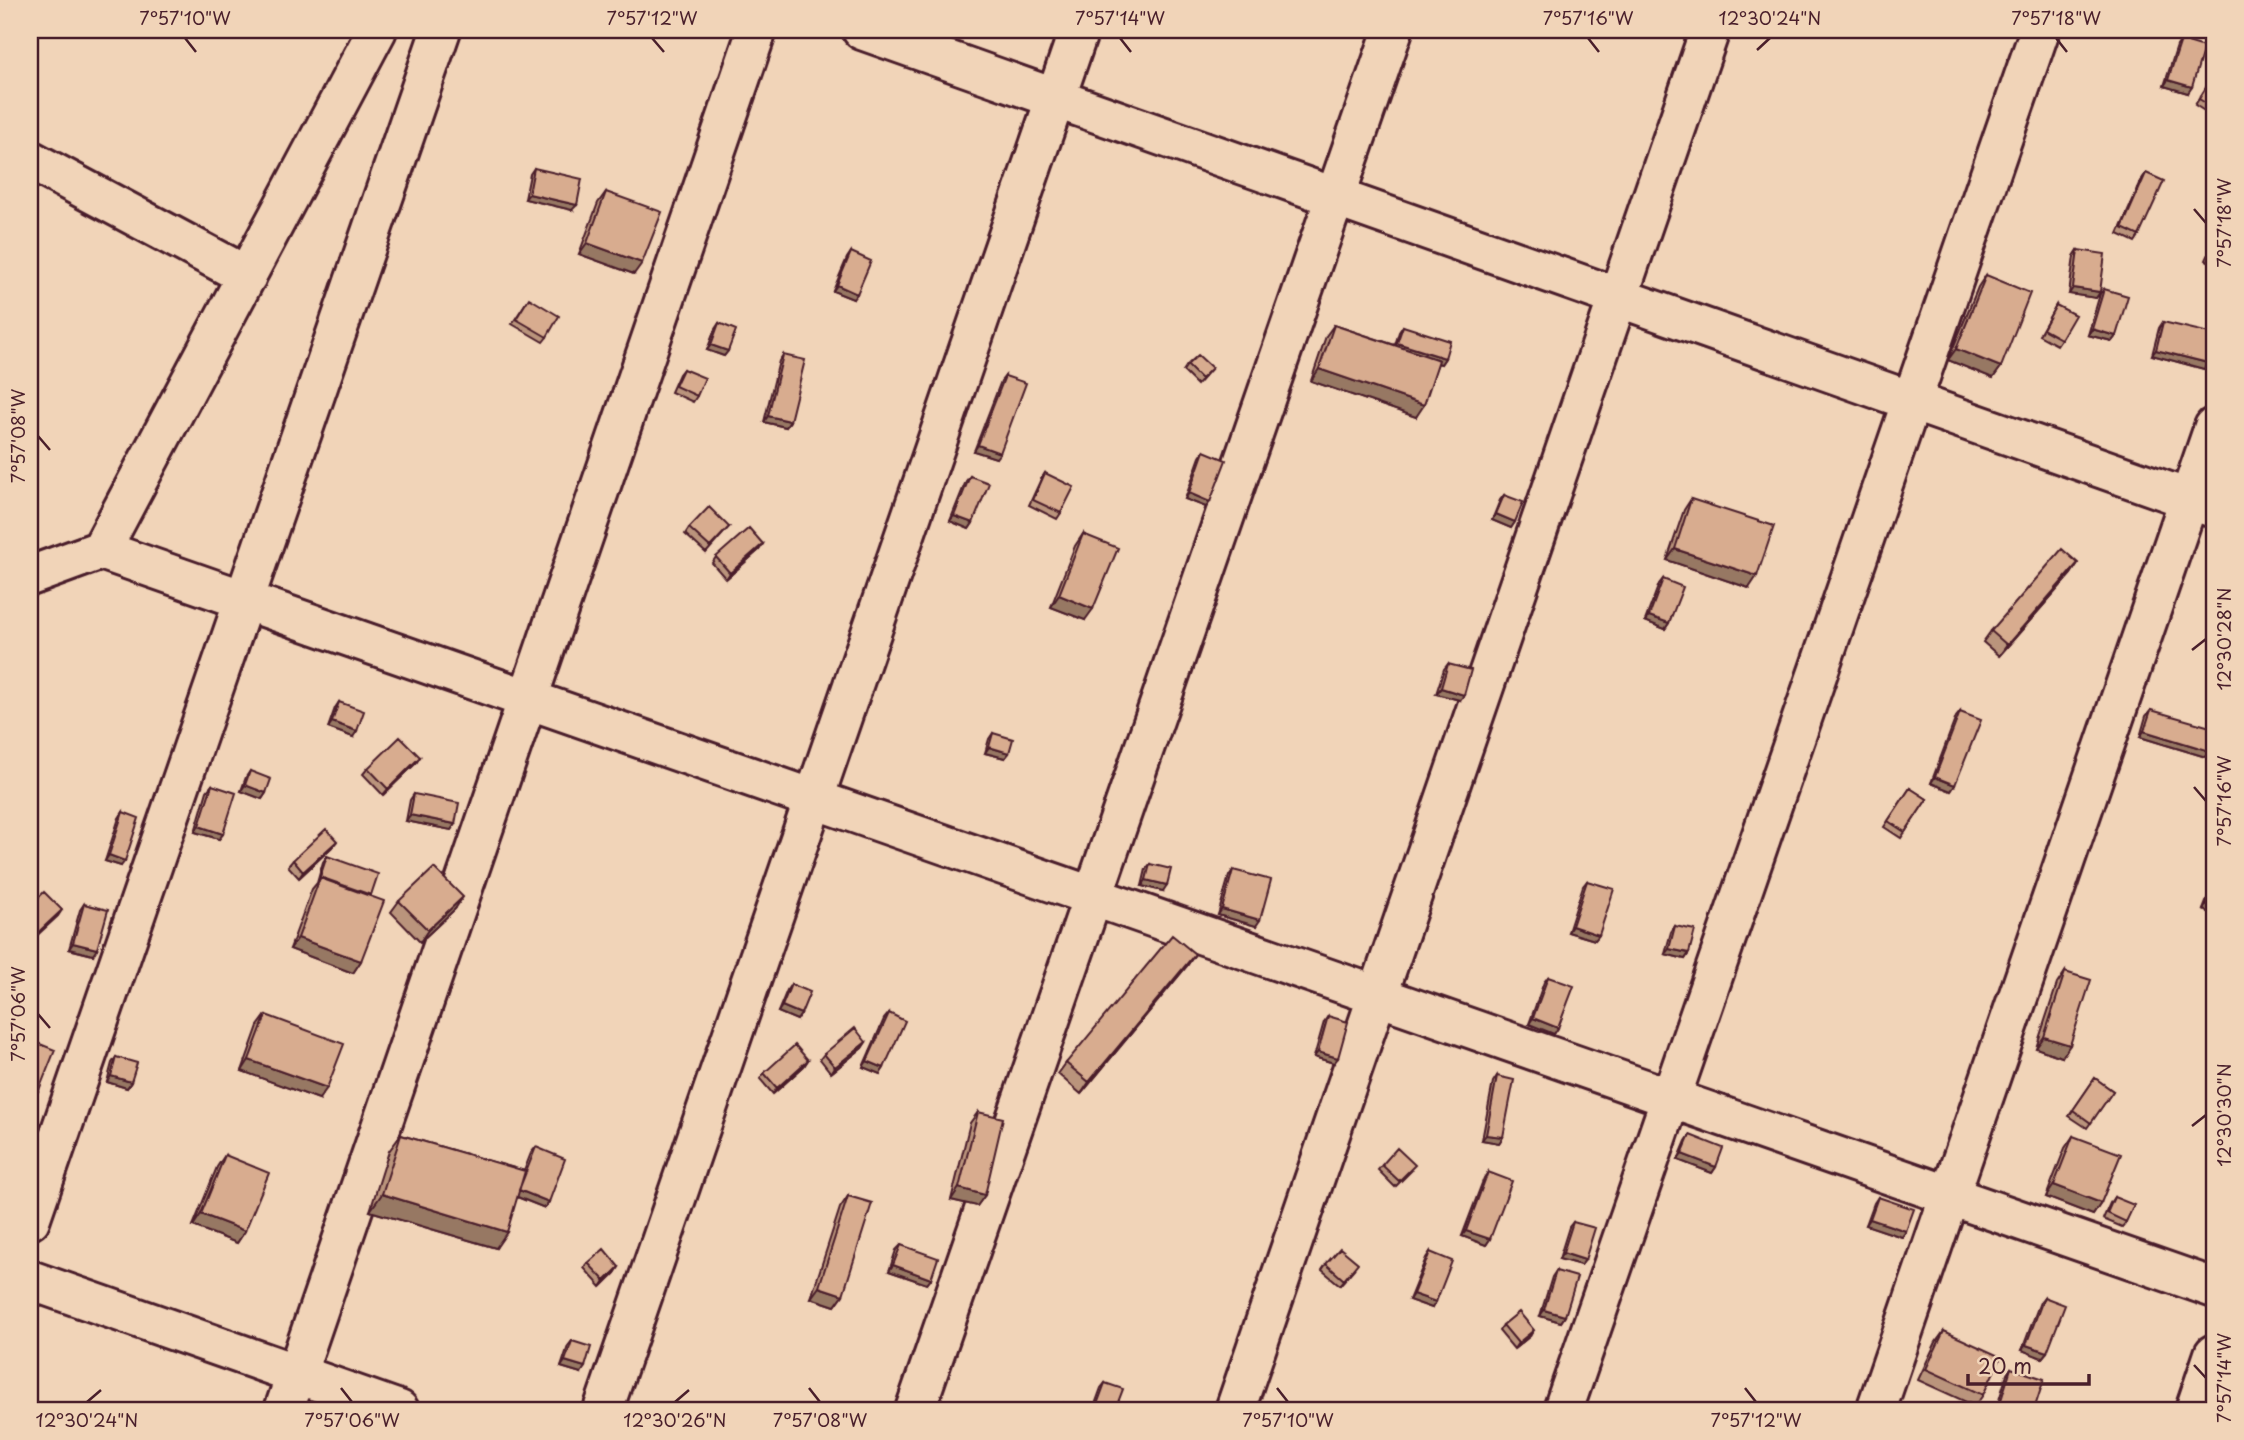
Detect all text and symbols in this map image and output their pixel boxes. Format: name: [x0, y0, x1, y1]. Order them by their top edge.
text: 7°57'10"W: [139, 4, 231, 31]
text: 7°57'12"W: [607, 4, 698, 31]
text: 7°57'14"W: [1075, 4, 1166, 31]
text: 7°57'16"W: [1543, 4, 1634, 31]
text: 12°30'24"N: [1719, 4, 1821, 31]
text: 7°57'18"W: [2011, 4, 2101, 31]
text: 7°57'18"W: [2210, 178, 2237, 268]
text: 7°57'08"W: [4, 388, 31, 483]
text: 12°30'28"N: [2210, 588, 2237, 691]
text: 7°57'16"W: [2210, 755, 2237, 846]
text: 7°57'06"W: [4, 966, 31, 1062]
text: 12°30'30"N: [2210, 1063, 2237, 1167]
text: 7°57'14"W: [2210, 1332, 2237, 1423]
scale bar: [1968, 1342, 2088, 1386]
text: 20 m: [1978, 1349, 2032, 1381]
text: 12°30'24"N: [36, 1406, 138, 1433]
text: 7°57'06"W: [304, 1406, 400, 1433]
text: 12°30'26"N: [623, 1406, 727, 1433]
text: 7°57'08"W: [773, 1406, 868, 1433]
text: 7°57'10"W: [1242, 1406, 1334, 1433]
text: 7°57'12"W: [1711, 1406, 1802, 1433]

